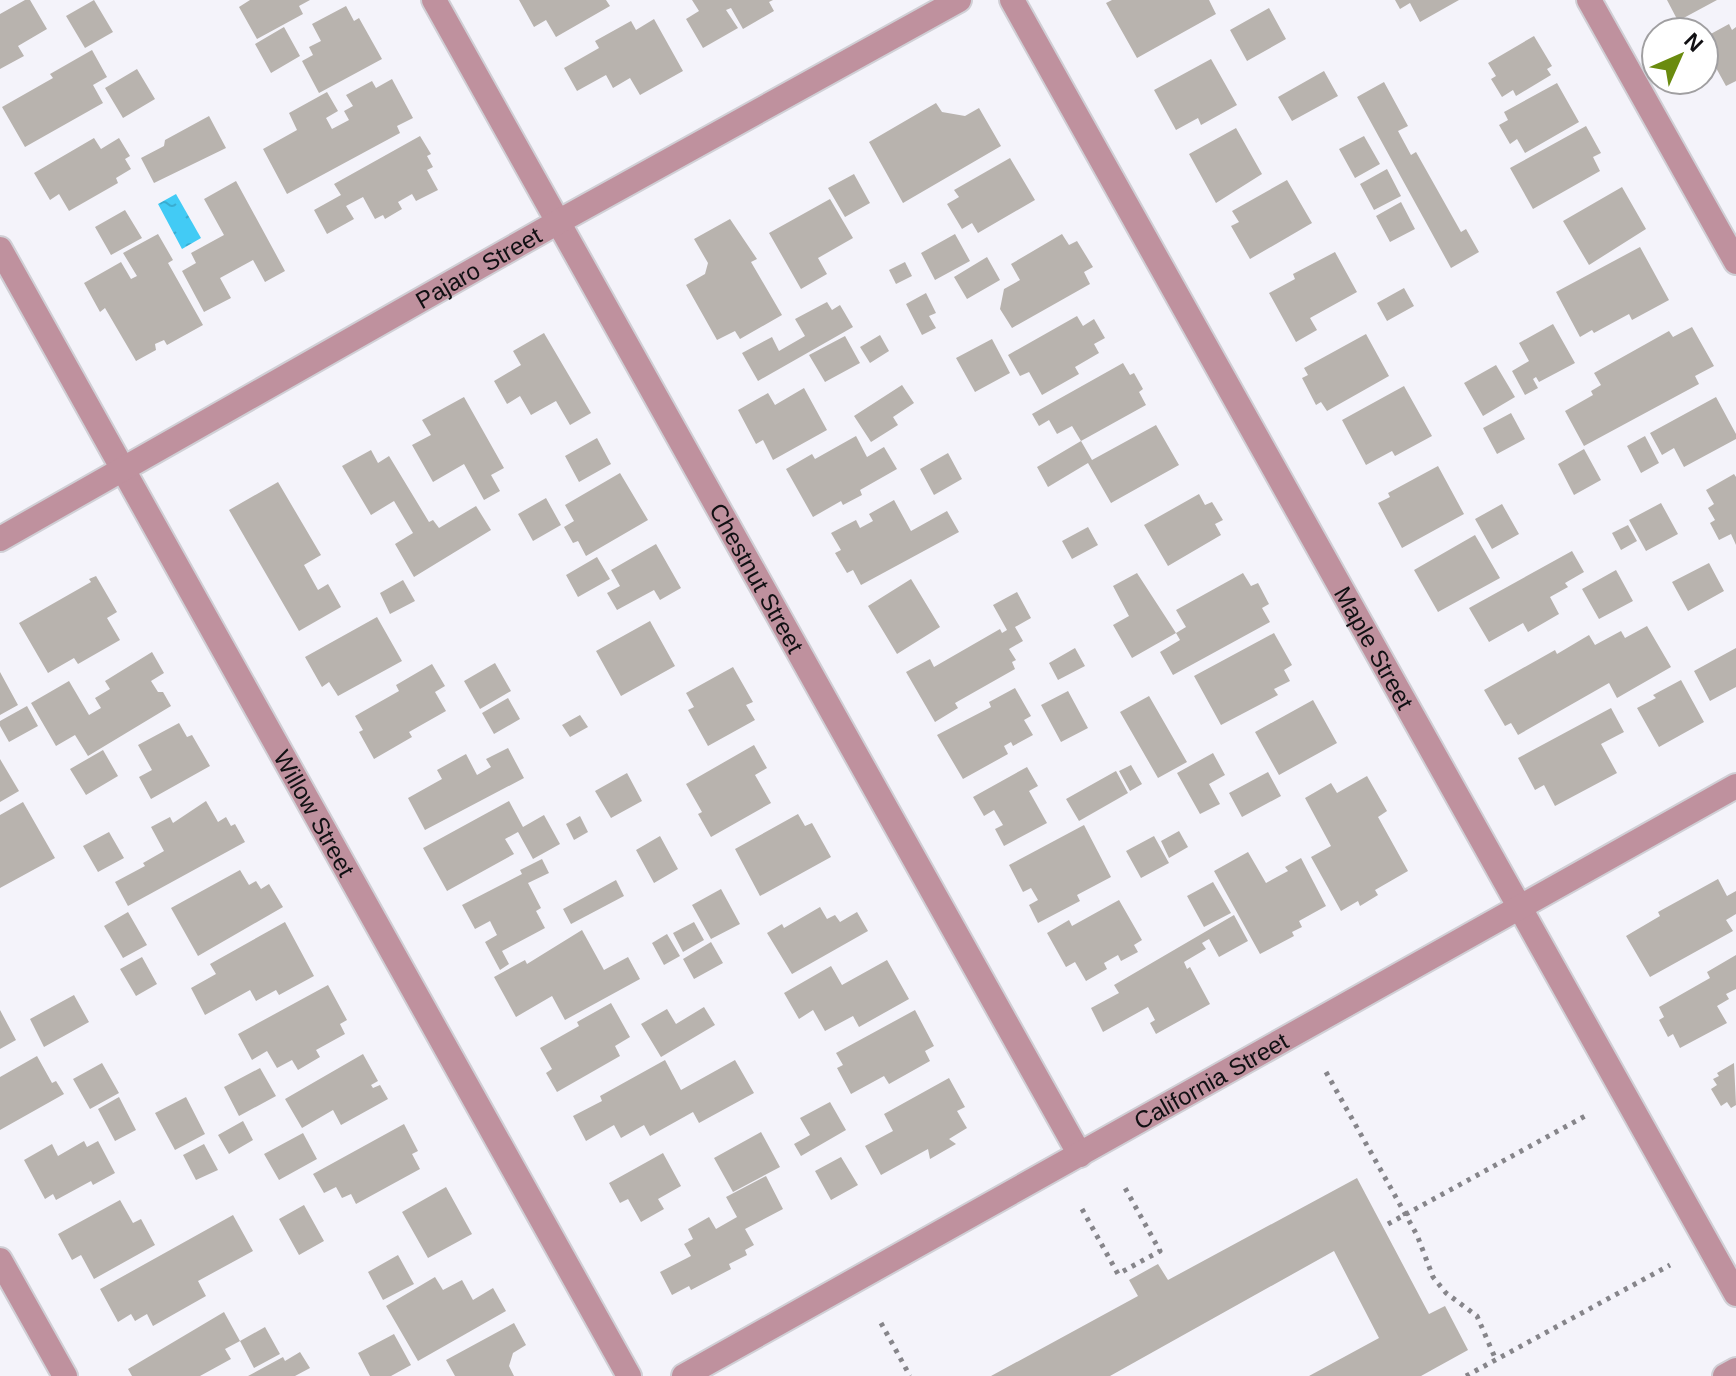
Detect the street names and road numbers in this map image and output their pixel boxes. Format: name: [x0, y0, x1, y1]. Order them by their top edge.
street label: Pajaro Street: [411, 221, 546, 314]
street label: Chestnut Street: [705, 498, 810, 657]
street label: Maple Street: [1329, 582, 1419, 714]
street label: Willow Street: [269, 745, 361, 881]
street label: California Street: [1129, 1026, 1293, 1134]

